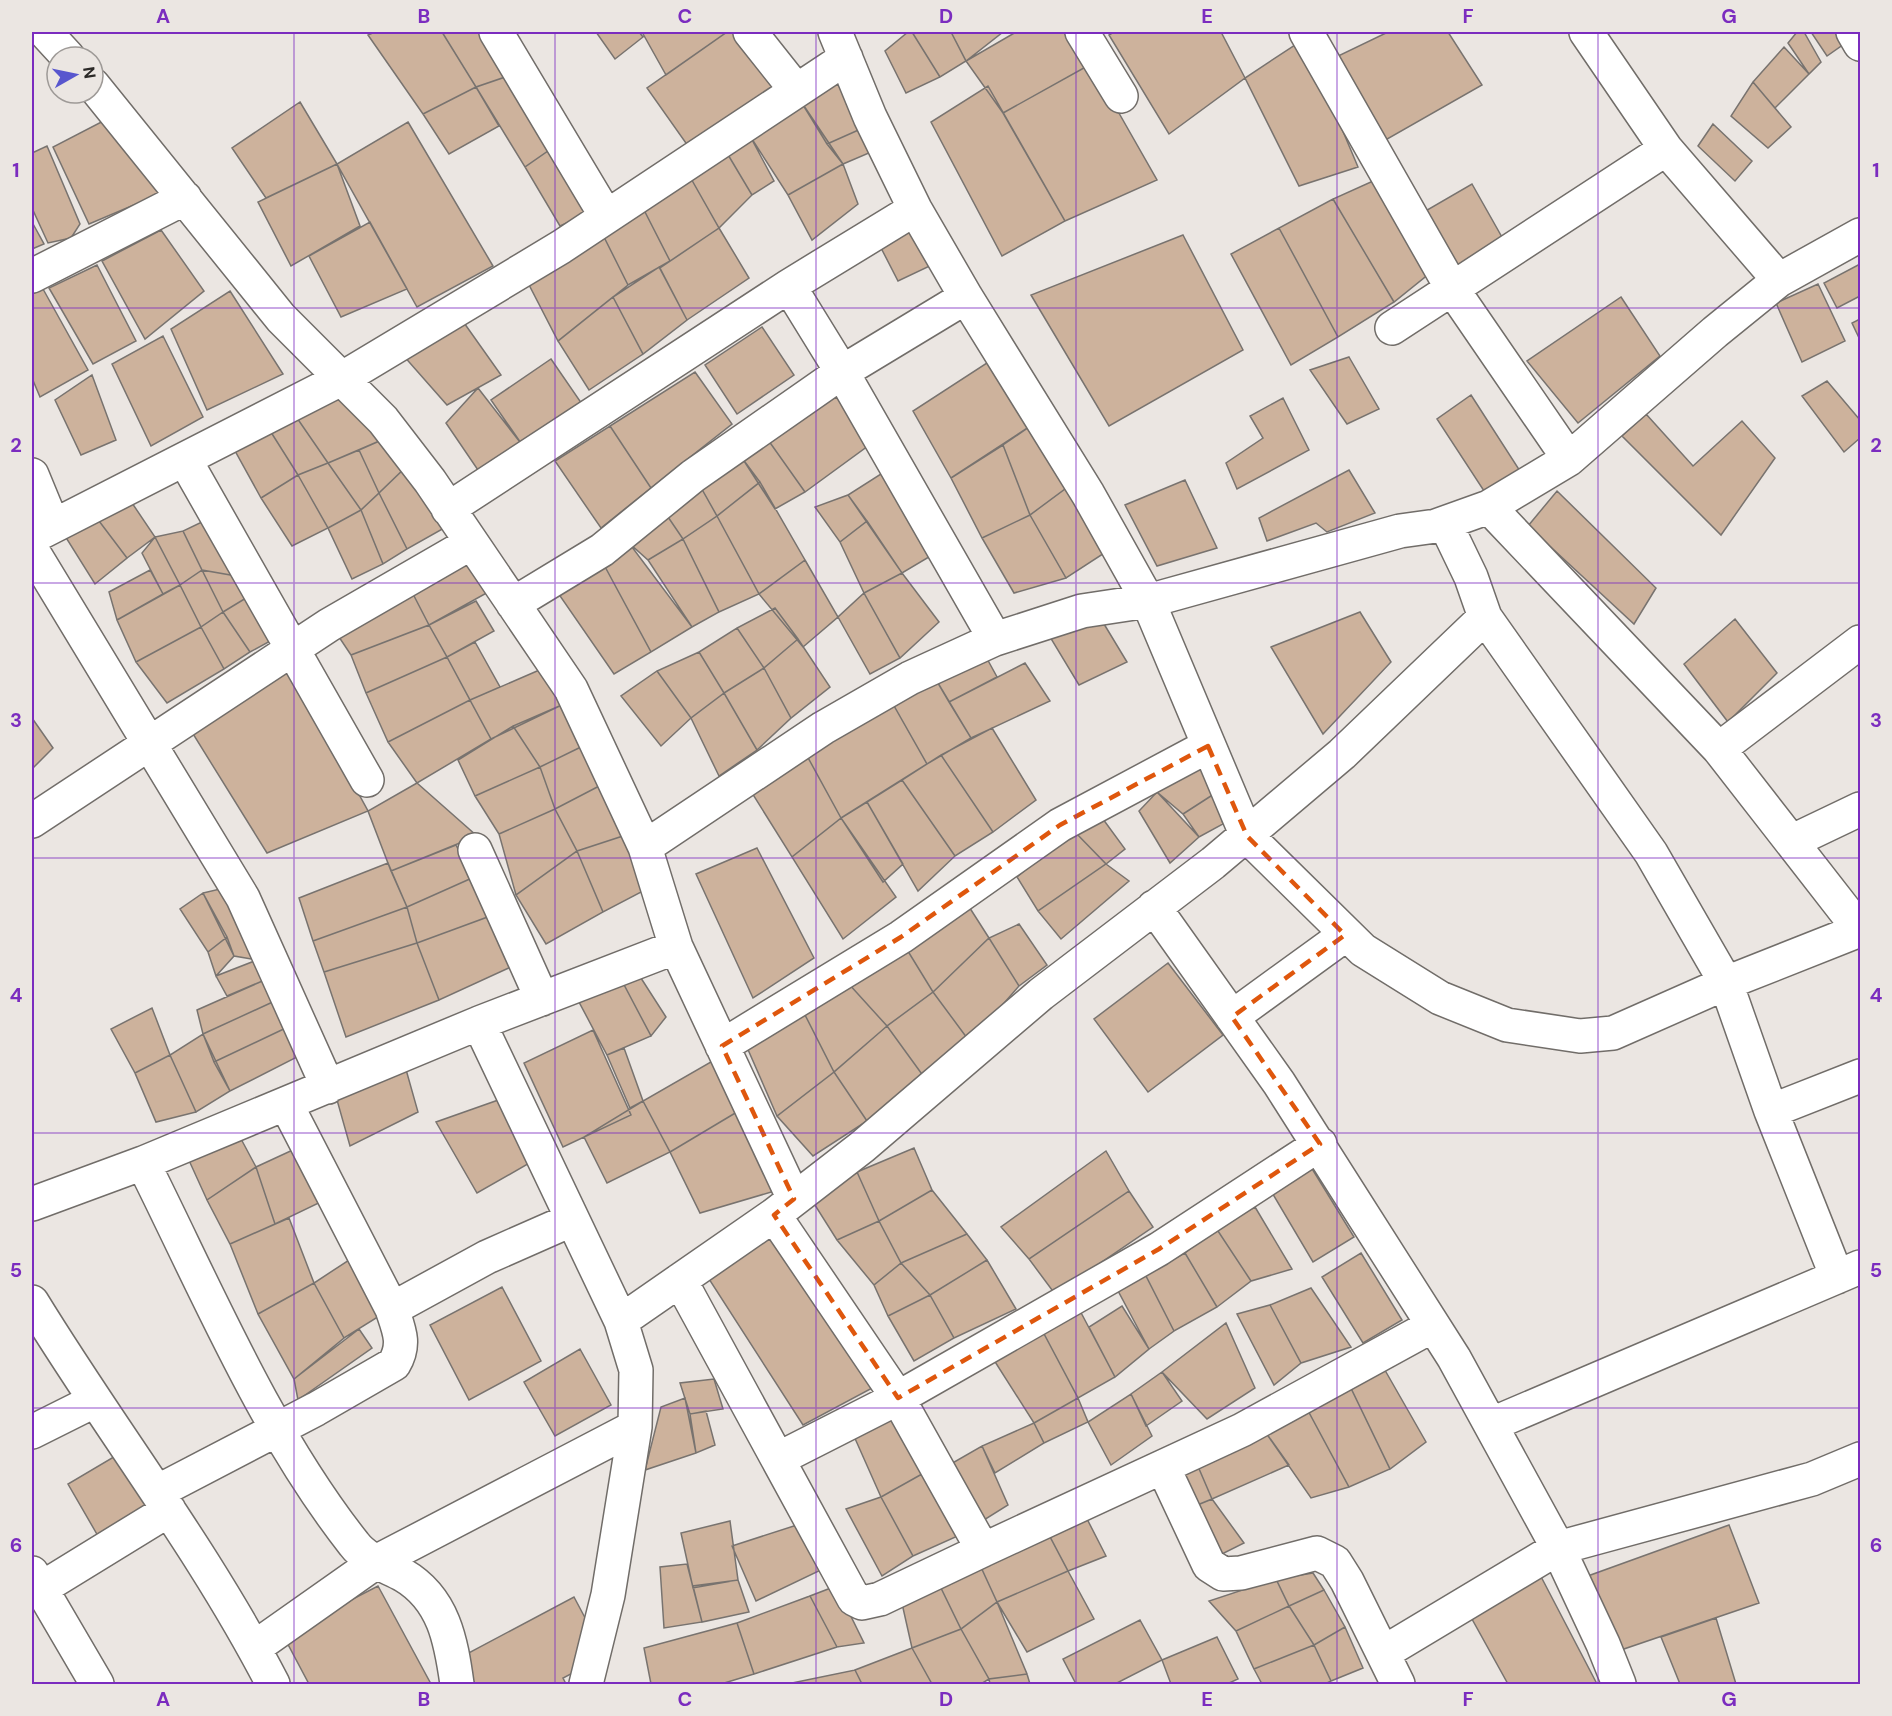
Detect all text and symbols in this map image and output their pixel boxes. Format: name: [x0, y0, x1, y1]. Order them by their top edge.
text: A: [156, 3, 170, 29]
text: B: [418, 3, 430, 29]
text: C: [678, 3, 692, 29]
text: D: [939, 3, 953, 29]
text: E: [1201, 3, 1213, 29]
text: F: [1462, 3, 1474, 29]
text: G: [1721, 3, 1737, 29]
north arrow: [45, 45, 105, 105]
text: N: [78, 65, 101, 80]
text: 1: [12, 157, 20, 183]
text: 1: [1872, 157, 1880, 183]
text: 2: [10, 432, 22, 458]
text: 2: [1870, 432, 1882, 458]
text: 3: [10, 707, 22, 733]
text: 3: [1870, 707, 1882, 733]
text: 4: [10, 982, 23, 1008]
text: 4: [1870, 982, 1883, 1008]
text: 5: [10, 1257, 22, 1283]
text: 5: [1870, 1257, 1882, 1283]
text: 6: [10, 1532, 22, 1558]
text: 6: [1870, 1532, 1882, 1558]
text: A: [156, 1686, 170, 1712]
text: B: [418, 1686, 430, 1712]
text: C: [678, 1686, 692, 1712]
text: D: [939, 1686, 953, 1712]
text: E: [1201, 1686, 1213, 1712]
text: F: [1462, 1686, 1474, 1712]
text: G: [1721, 1686, 1737, 1712]

